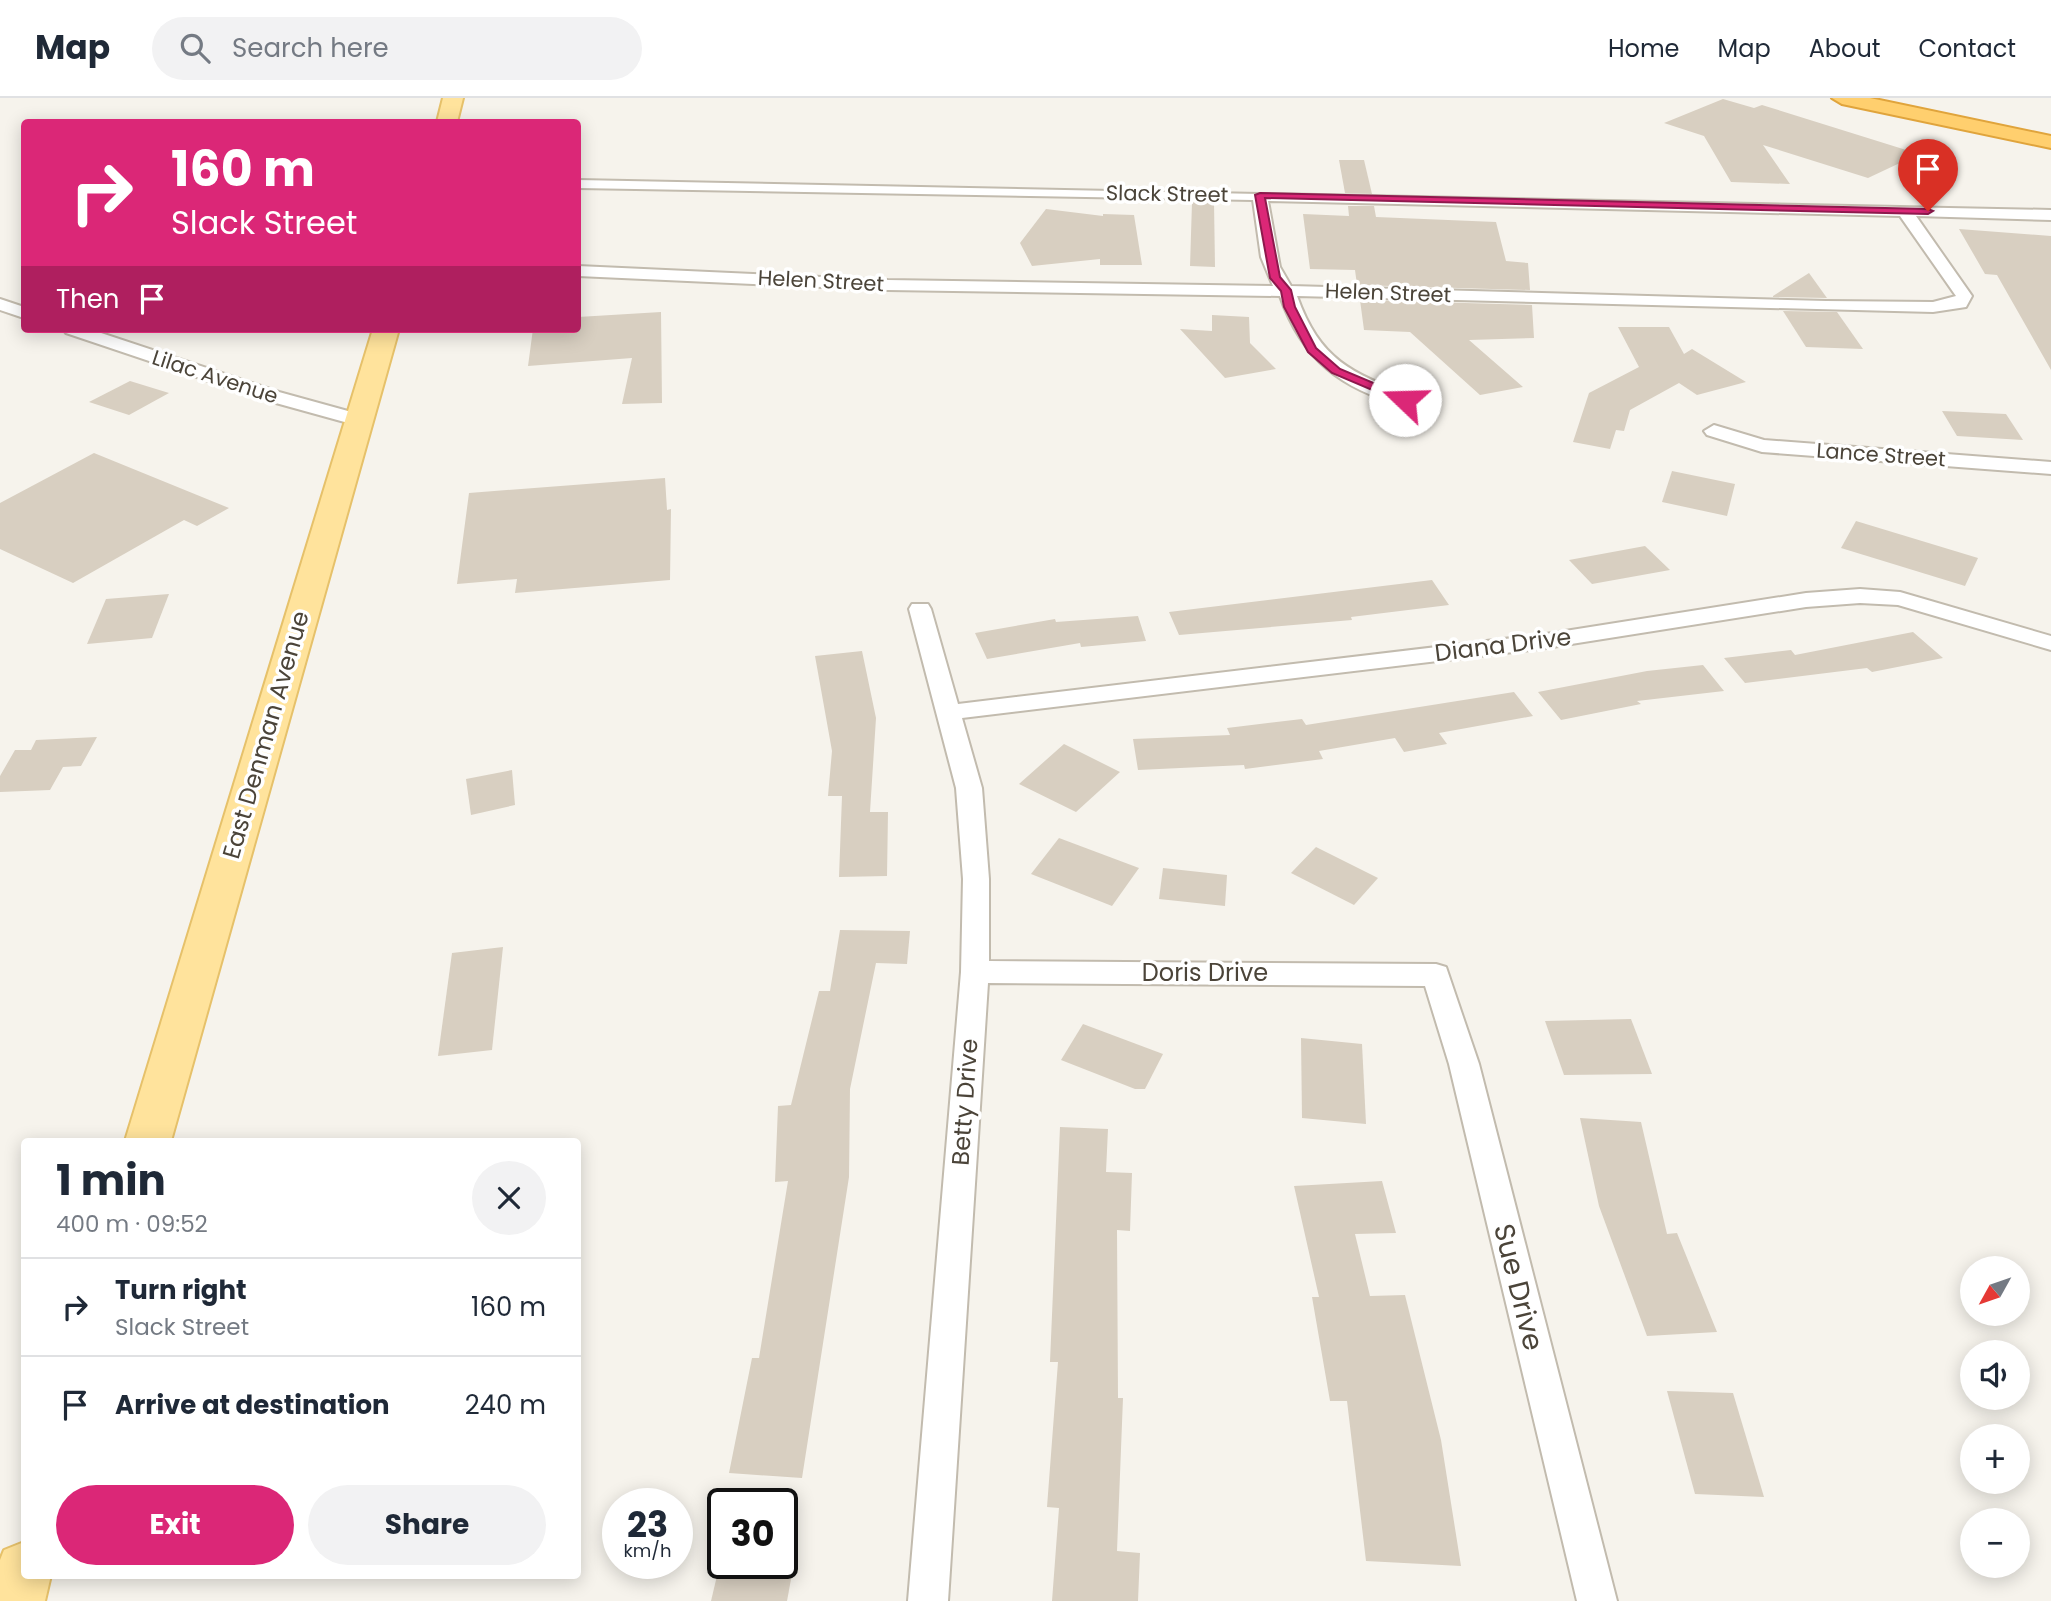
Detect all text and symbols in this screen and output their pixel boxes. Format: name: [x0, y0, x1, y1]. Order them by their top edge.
search box: [152, 17, 642, 80]
text: Map: [35, 24, 110, 71]
icon: search: [176, 29, 214, 67]
text: Search here: [232, 30, 389, 66]
text: Home: [1608, 32, 1680, 65]
text: Map: [1718, 32, 1771, 65]
text: About: [1809, 32, 1880, 65]
text: Contact: [1918, 32, 2016, 65]
text: 160 m: [171, 135, 315, 203]
pin: [1898, 139, 1958, 211]
icon: right: [56, 147, 147, 238]
icon: arrive: [1909, 150, 1947, 188]
street label: Slack Street: [1106, 178, 1228, 209]
text: Slack Street: [171, 200, 357, 245]
street label: Helen Street: [757, 263, 885, 298]
street label: Helen Street: [1324, 276, 1452, 309]
icon: arrive: [133, 280, 171, 318]
text: Then: [56, 281, 119, 317]
street label: Lilac Avenue: [148, 343, 282, 411]
position arrow: [1368, 363, 1442, 437]
street label: Lance Street: [1815, 436, 1947, 473]
street label: East Denman Avenue: [214, 607, 317, 863]
street label: Diana Drive: [1433, 620, 1573, 669]
street label: Doris Drive: [1142, 956, 1268, 989]
street label: Betty Drive: [944, 1037, 985, 1167]
text: 1 min: [56, 1151, 166, 1210]
button: close: [472, 1161, 546, 1235]
text: 400 m · 09:52: [56, 1208, 208, 1240]
street label: Sue Drive: [1484, 1220, 1553, 1355]
north arrow: [1960, 1256, 2030, 1326]
map controls: [1960, 1256, 2030, 1578]
text: Turn right: [115, 1272, 247, 1308]
icon: right: [56, 1288, 94, 1326]
text: 160 m: [471, 1289, 546, 1325]
text: Slack Street: [115, 1311, 249, 1343]
button: sound: [1960, 1340, 2030, 1410]
icon: arrive: [56, 1386, 94, 1424]
text: Arrive at destination: [115, 1387, 390, 1423]
text: 240 m: [465, 1387, 546, 1423]
button: +: [1960, 1424, 2030, 1494]
button: Exit: [56, 1485, 294, 1565]
button: Share: [308, 1485, 546, 1565]
speed limit sign: 30: [707, 1488, 798, 1579]
text: 23: [627, 1500, 668, 1549]
button: −: [1960, 1508, 2030, 1578]
text: km/h: [624, 1538, 671, 1563]

